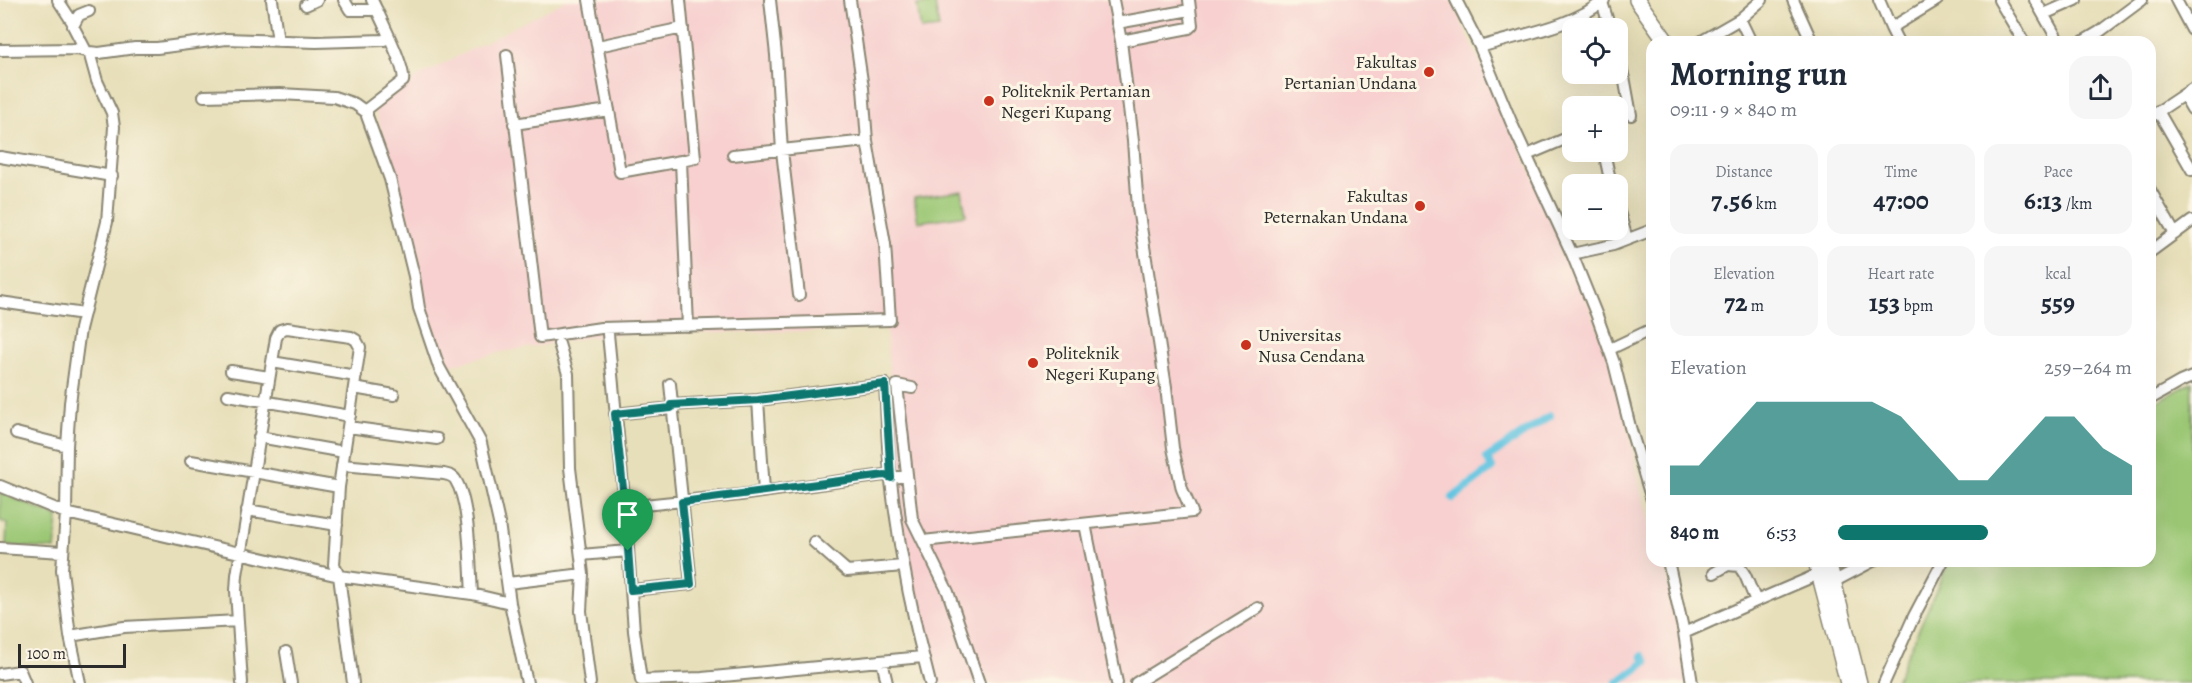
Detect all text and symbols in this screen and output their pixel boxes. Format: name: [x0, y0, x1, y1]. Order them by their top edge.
map controls: [1562, 18, 1628, 240]
button: locate: [1562, 18, 1628, 84]
place label: Fakultas Pertanian Undana: [1284, 50, 1418, 95]
text: Morning run: [1670, 51, 1847, 96]
button: share: [2069, 56, 2132, 119]
marker: Fakultas Pertanian Undana: [1422, 65, 1436, 79]
place label: Politeknik Pertanian Negeri Kupang: [1001, 79, 1151, 124]
marker: Politeknik Pertanian Negeri Kupang: [982, 94, 996, 108]
button: +: [1562, 96, 1628, 162]
text: 09:11 · 9 × 840 m: [1670, 96, 1797, 123]
text: Distance: [1715, 161, 1773, 183]
text: Time: [1884, 161, 1918, 183]
text: Pace: [2043, 161, 2073, 183]
button: −: [1562, 174, 1628, 240]
text: 7.56: [1711, 183, 1753, 218]
text: 47:00: [1873, 183, 1929, 218]
text: 6:13: [2024, 183, 2063, 218]
place label: Fakultas Peternakan Undana: [1263, 184, 1409, 229]
text: km: [1753, 193, 1777, 215]
text: /km: [2063, 193, 2092, 215]
marker: Fakultas Peternakan Undana: [1413, 199, 1427, 213]
text: Elevation: [1713, 263, 1775, 285]
text: Heart rate: [1868, 263, 1934, 285]
text: kcal: [2045, 263, 2071, 285]
text: 72: [1724, 285, 1748, 320]
text: 153: [1869, 285, 1900, 320]
text: 559: [2041, 285, 2075, 320]
text: m: [1748, 295, 1764, 317]
text: bpm: [1900, 295, 1933, 317]
place label: Universitas Nusa Cendana: [1258, 323, 1366, 368]
marker: Universitas Nusa Cendana: [1239, 338, 1253, 352]
place label: Politeknik Negeri Kupang: [1045, 341, 1156, 386]
text: Elevation: [1670, 354, 1747, 381]
text: 259–264 m: [2044, 354, 2132, 381]
marker: Politeknik Negeri Kupang: [1026, 356, 1040, 370]
pin: [602, 489, 653, 551]
icon: arrive: [611, 498, 644, 531]
text: 840 m: [1670, 519, 1719, 546]
text: 6:53: [1766, 519, 1797, 546]
scale bar: [18, 641, 126, 668]
text: 100 m: [27, 643, 66, 665]

